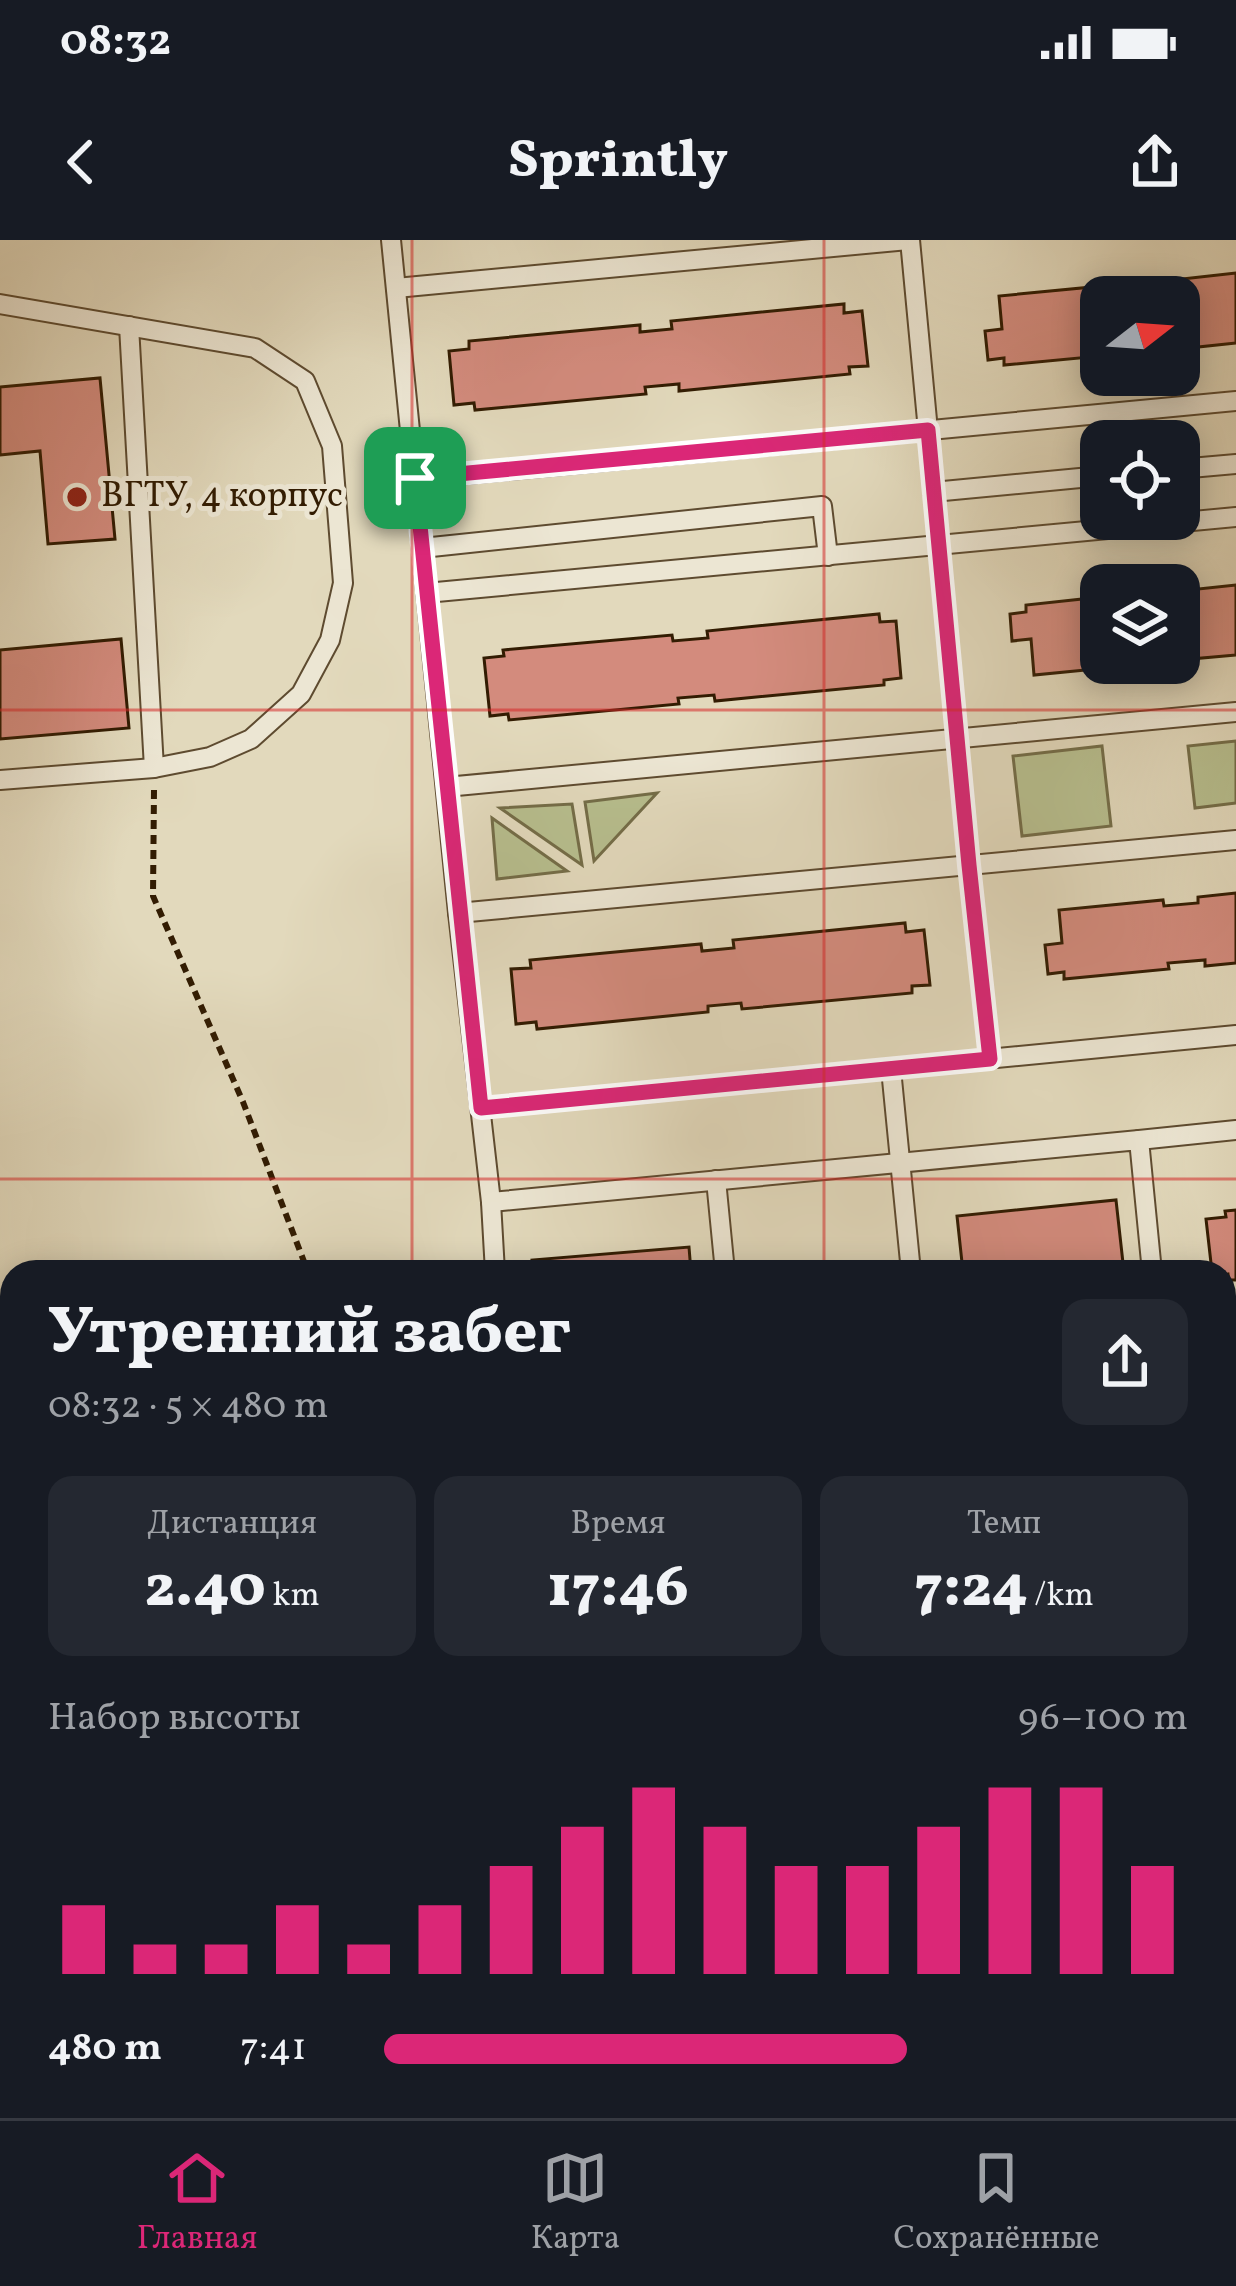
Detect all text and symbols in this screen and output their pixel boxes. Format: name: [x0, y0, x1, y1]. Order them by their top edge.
text: 08:32: [60, 11, 171, 74]
text: Sprintly: [508, 125, 728, 200]
icon: back: [48, 129, 114, 195]
icon: share: [1122, 129, 1188, 195]
north arrow: [1080, 276, 1200, 396]
map controls: [1080, 276, 1200, 684]
button: locate: [1080, 420, 1200, 540]
pin: [364, 427, 466, 529]
icon: arrive: [382, 445, 448, 511]
place label: ВГТУ, 4 корпус: [101, 472, 343, 522]
marker: ВГТУ, 4 корпус: [64, 484, 90, 510]
button: layers: [1080, 564, 1200, 684]
text: Утренний забег: [48, 1289, 571, 1381]
button: share: [1062, 1299, 1188, 1425]
text: 08:32 · 5 × 480 m: [48, 1380, 329, 1434]
text: Дистанция: [147, 1502, 317, 1548]
text: Время: [571, 1502, 665, 1548]
text: Темп: [967, 1502, 1041, 1548]
text: 2.40: [144, 1548, 266, 1631]
text: 17:46: [547, 1548, 689, 1631]
text: 7:24: [914, 1548, 1028, 1631]
text: km: [266, 1574, 320, 1620]
text: /km: [1028, 1574, 1094, 1620]
text: Набор высоты: [48, 1692, 301, 1746]
text: 96–100 m: [1018, 1692, 1188, 1746]
text: 480 m: [48, 2022, 162, 2076]
text: 7:41: [240, 2022, 307, 2076]
tab: Главная: [137, 2145, 257, 2263]
tab: Карта: [531, 2145, 620, 2263]
tab: Сохранённые: [893, 2145, 1099, 2263]

